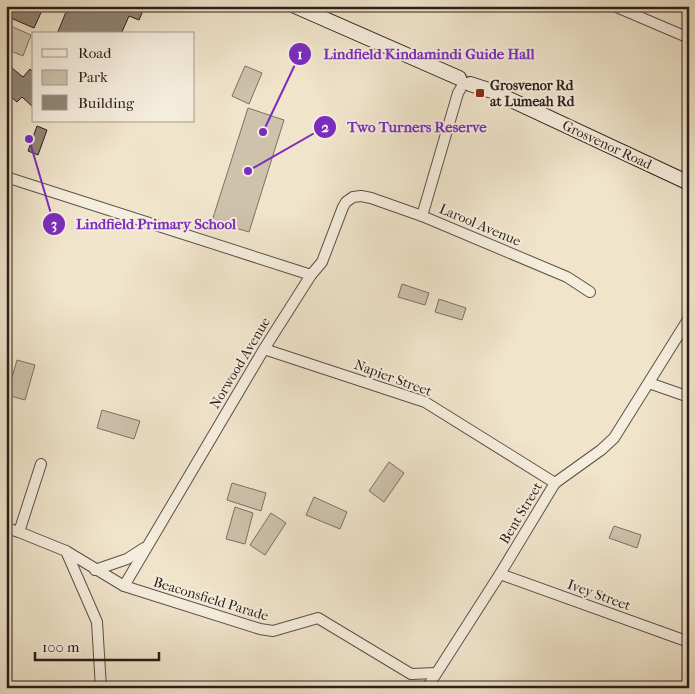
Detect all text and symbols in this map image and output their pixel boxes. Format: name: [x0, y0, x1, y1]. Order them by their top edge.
legend: [32, 32, 195, 122]
callout: Lindfield Kindamindi Guide Hall: [288, 39, 544, 69]
text: Road: [78, 44, 112, 62]
text: 1: [297, 45, 303, 63]
text: Lindfield Kindamindi Guide Hall: [323, 45, 535, 63]
text: Park: [78, 68, 108, 86]
place label: Grosvenor Rd at Lumeah Rd: [490, 77, 576, 110]
marker: Grosvenor Rd at Lumeah Rd: [474, 87, 486, 99]
text: Building: [78, 94, 135, 112]
callout: Two Turners Reserve: [313, 112, 497, 142]
street label: Grosvenor Road: [560, 117, 655, 173]
text: 2: [321, 118, 329, 136]
text: Two Turners Reserve: [346, 118, 487, 136]
street label: Larool Avenue: [437, 200, 523, 250]
callout: Lindfield Primary School: [41, 209, 246, 239]
text: 3: [51, 215, 57, 233]
text: Lindfield Primary School: [76, 215, 237, 233]
street label: Norwood Avenue: [206, 314, 274, 412]
street label: Napier Street: [352, 356, 434, 400]
street label: Bent Street: [496, 479, 546, 547]
street label: Beaconsfield Parade: [151, 573, 271, 625]
street label: Ivey Street: [565, 576, 633, 614]
scale bar: [35, 629, 159, 661]
text: 100 m: [42, 638, 80, 656]

